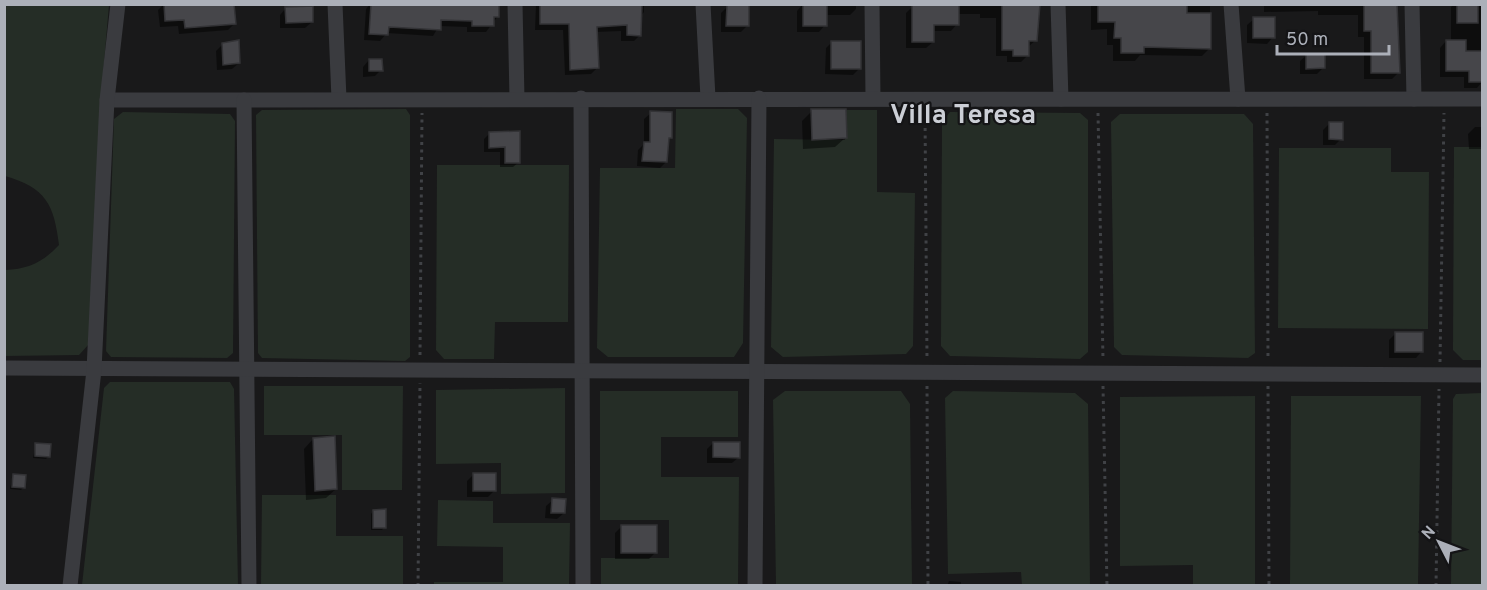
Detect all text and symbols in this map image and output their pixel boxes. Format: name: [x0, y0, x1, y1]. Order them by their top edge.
scale bar: [1277, 18, 1390, 56]
text: 50 m: [1286, 29, 1328, 52]
district label: Villa Teresa: [890, 99, 1036, 133]
north arrow: [1409, 512, 1469, 572]
text: N: [1418, 522, 1441, 544]

